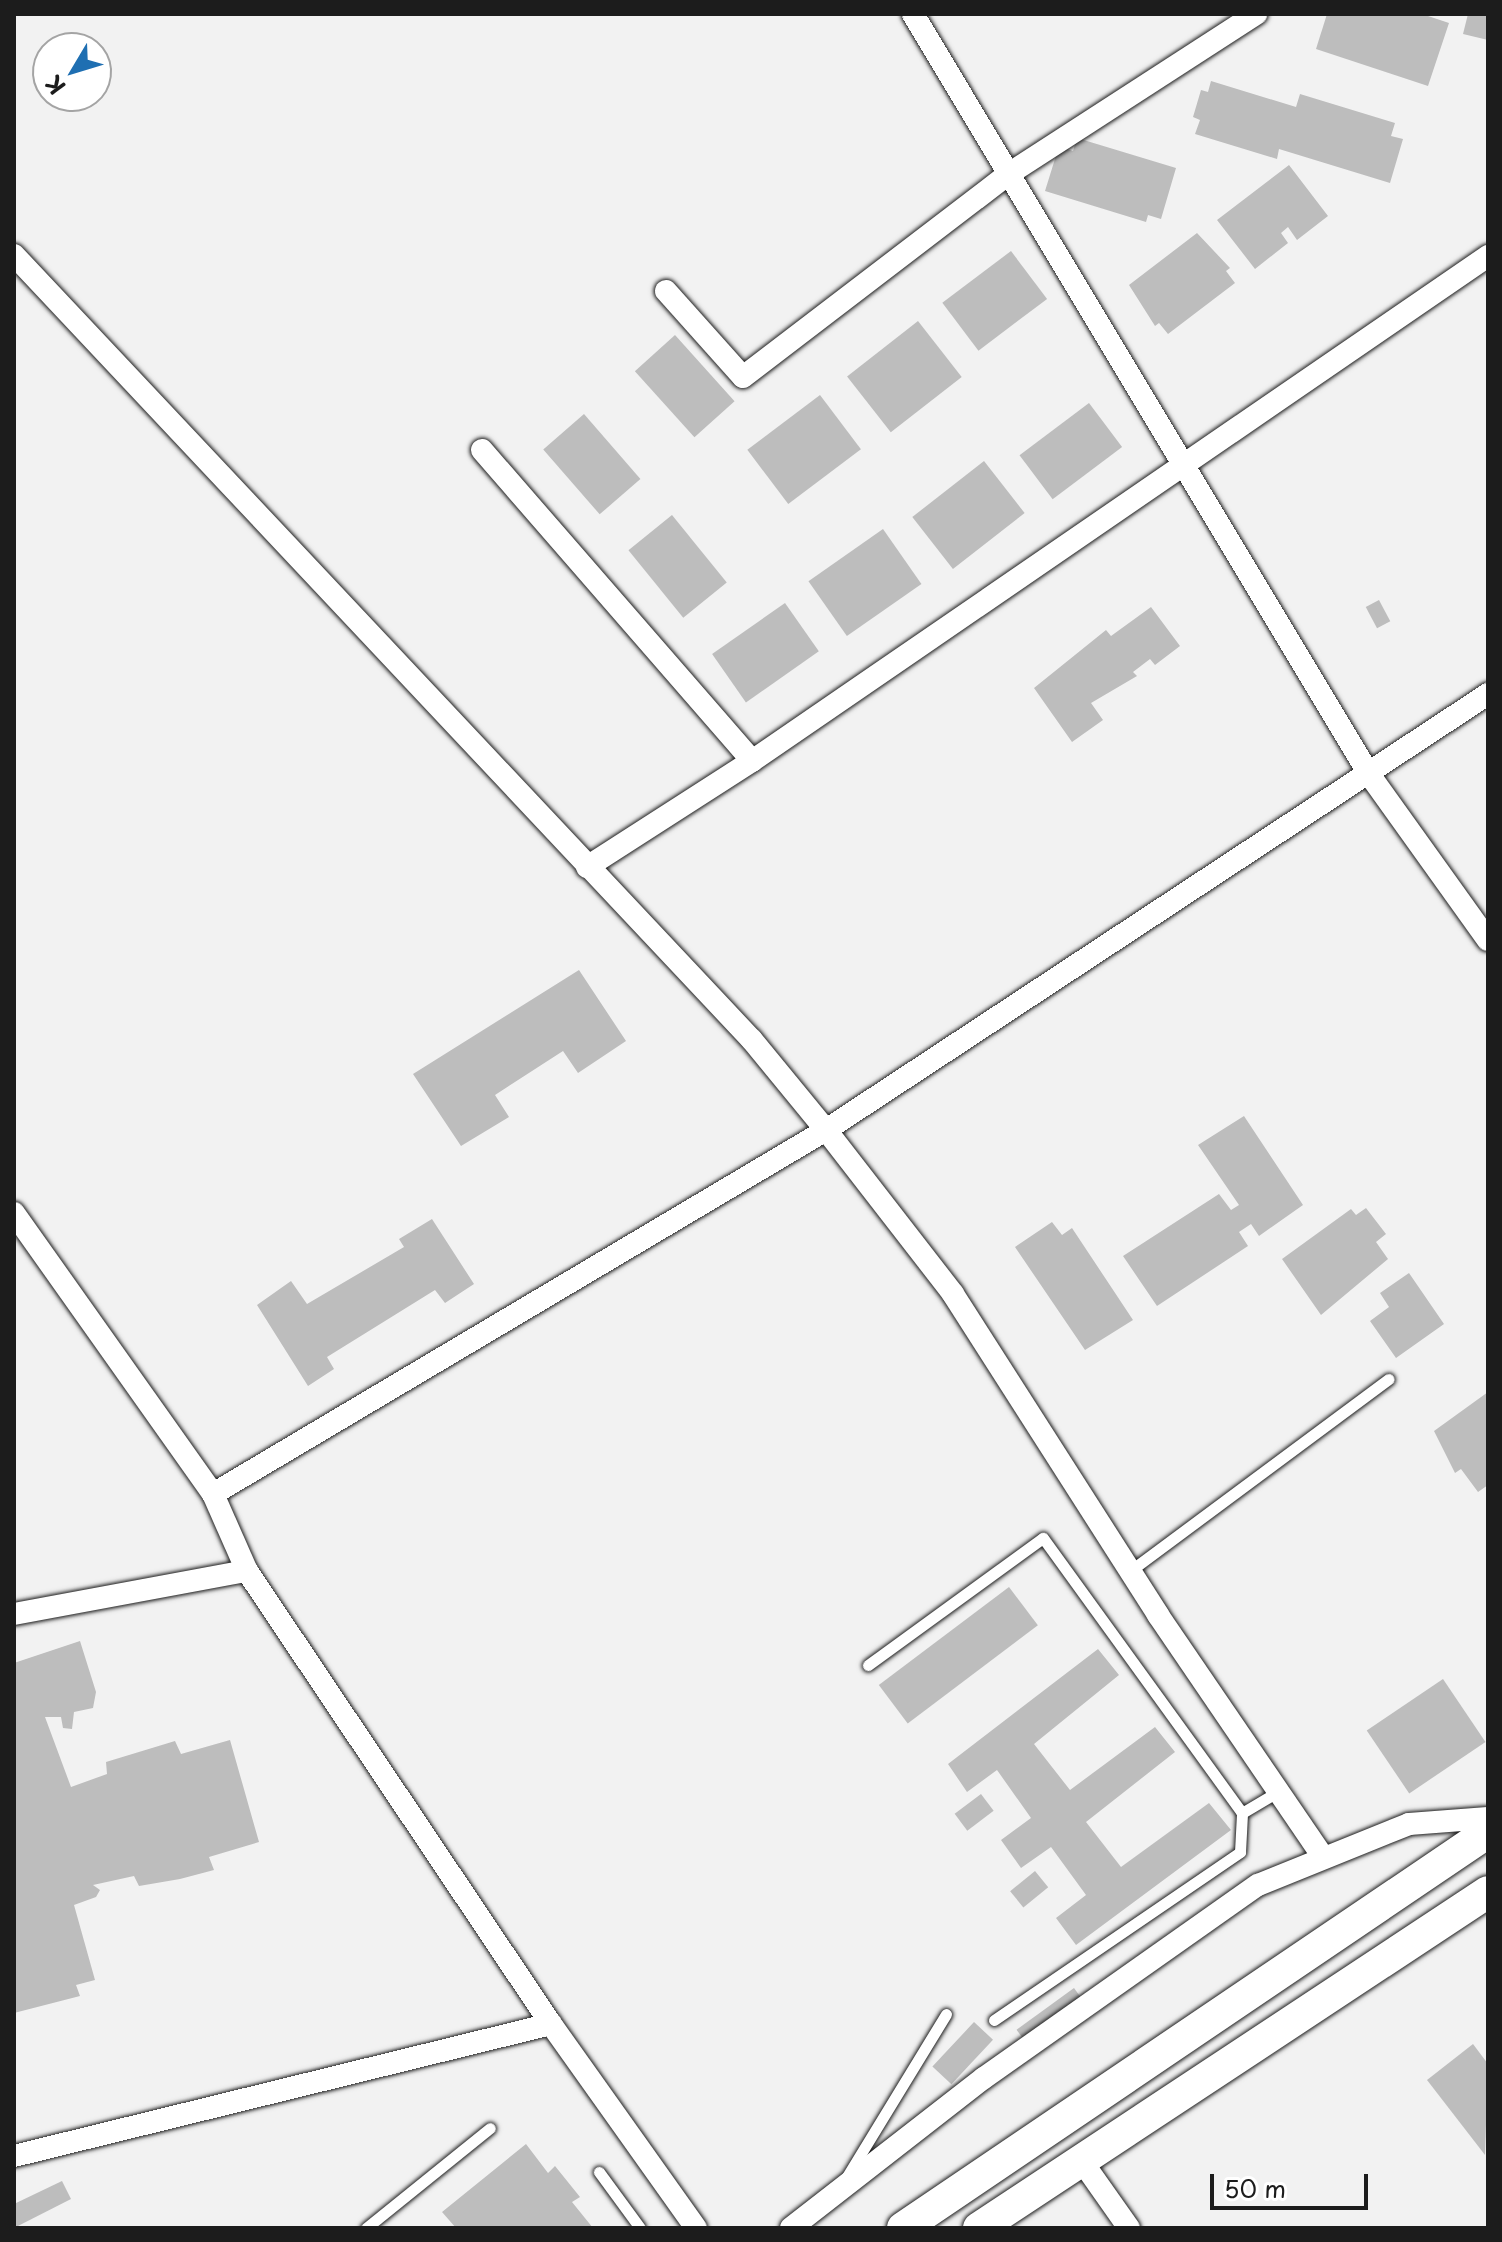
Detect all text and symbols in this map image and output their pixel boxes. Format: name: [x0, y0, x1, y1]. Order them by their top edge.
north arrow: [32, 32, 112, 112]
text: K: [36, 69, 72, 102]
scale bar: [1214, 2158, 1372, 2208]
text: 50 m: [1224, 2170, 1286, 2206]

